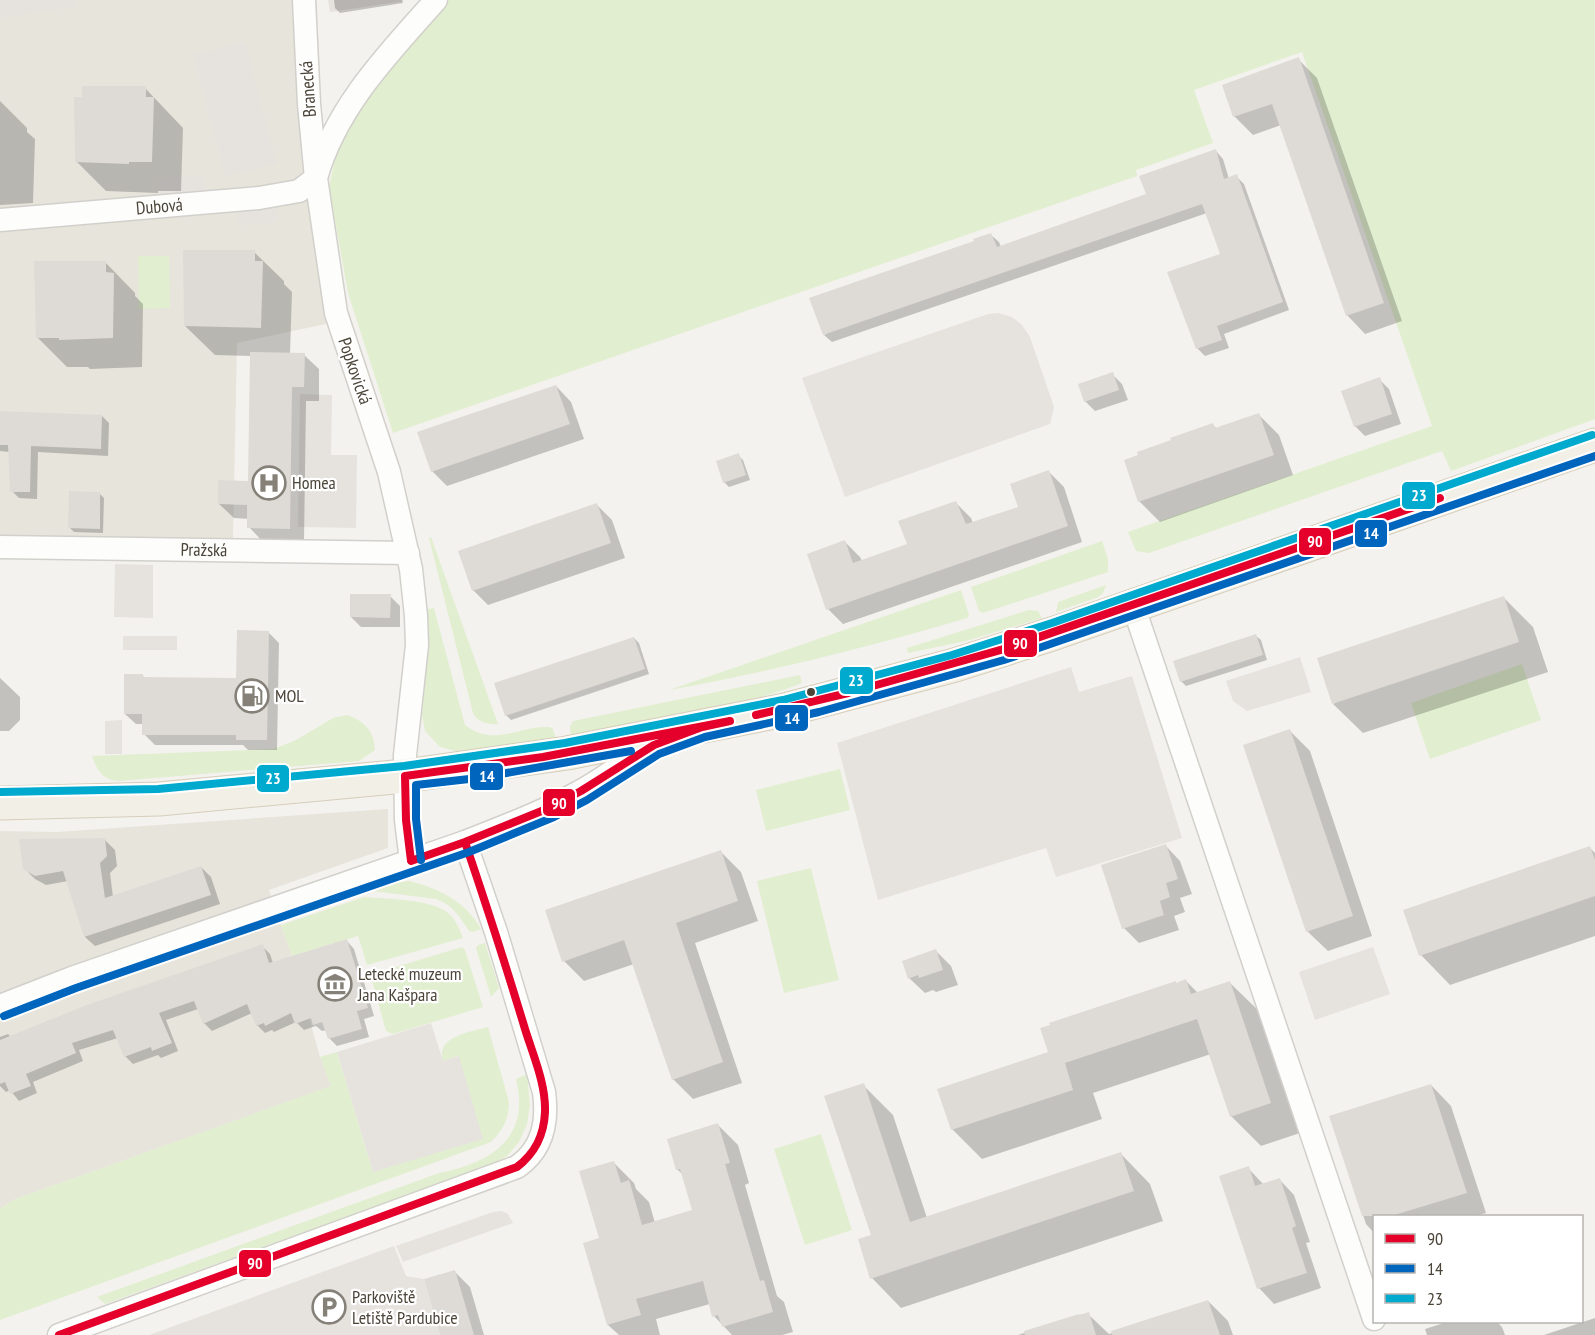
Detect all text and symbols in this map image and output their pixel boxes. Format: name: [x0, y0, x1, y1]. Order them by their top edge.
street label: Branecká: [294, 60, 321, 118]
street label: Dubová: [135, 193, 184, 219]
street label: Popkovická: [333, 334, 378, 407]
hospital icon: Homea: [251, 465, 287, 501]
place label: Homea: [292, 471, 336, 494]
line badge: 23: [1401, 481, 1436, 510]
text: 23: [1411, 485, 1427, 505]
line badge: 14: [1354, 519, 1388, 548]
text: 14: [1363, 523, 1379, 543]
line badge: 90: [1298, 527, 1332, 556]
text: 90: [1307, 531, 1323, 551]
street label: Pražská: [181, 538, 227, 561]
line badge: 90: [1003, 629, 1038, 658]
text: 90: [1012, 633, 1028, 653]
line badge: 23: [839, 666, 874, 695]
text: 23: [848, 670, 864, 690]
fuel station icon: MOL: [234, 678, 270, 714]
place label: MOL: [275, 684, 304, 707]
unlabelled marker: [805, 686, 817, 698]
line badge: 14: [774, 704, 809, 732]
text: 14: [784, 708, 800, 728]
line badge: 14: [469, 762, 504, 791]
line badge: 23: [256, 764, 290, 793]
text: 14: [479, 766, 495, 786]
text: 23: [265, 768, 281, 788]
line badge: 90: [542, 788, 576, 817]
text: 90: [551, 793, 567, 813]
place label: Letecké muzeum Jana Kašpara: [357, 962, 461, 1006]
museum icon: Letecké muzeum Jana Kašpara: [317, 966, 353, 1002]
legend: [1373, 1215, 1583, 1323]
text: 90: [1427, 1227, 1443, 1250]
line badge: 90: [238, 1249, 272, 1278]
text: 90: [247, 1253, 263, 1273]
text: 14: [1427, 1257, 1443, 1280]
place label: Parkoviště Letiště Pardubice: [352, 1285, 458, 1329]
text: 23: [1427, 1287, 1443, 1310]
parking icon: Parkoviště Letiště Pardubice: [311, 1289, 347, 1325]

